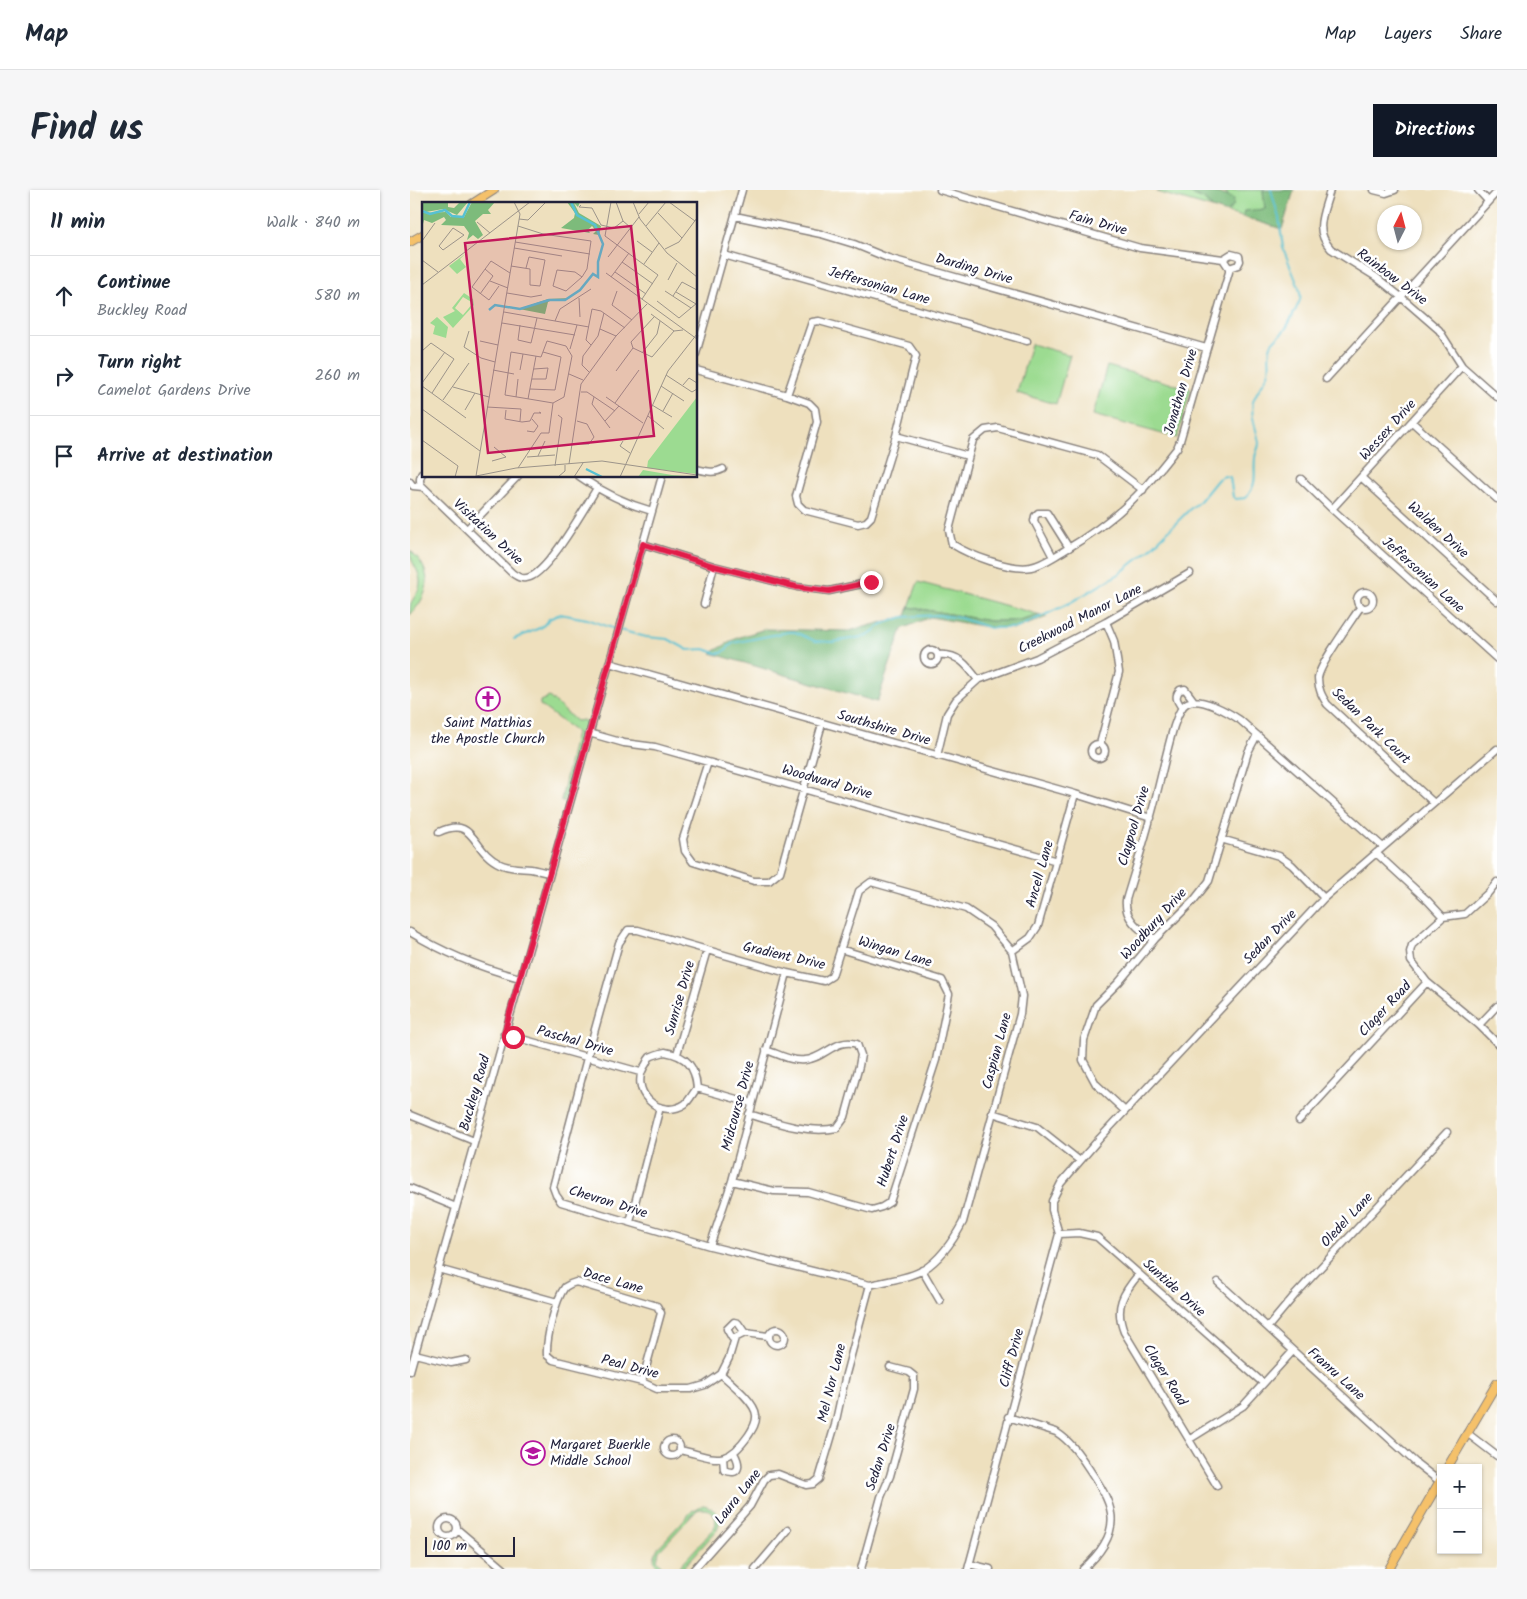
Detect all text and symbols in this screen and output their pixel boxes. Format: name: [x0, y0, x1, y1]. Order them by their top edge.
text: Map: [25, 15, 68, 54]
text: Map: [1325, 20, 1356, 49]
text: Layers: [1384, 20, 1432, 49]
text: Share: [1460, 20, 1502, 49]
text: Find us: [30, 102, 143, 158]
button: Directions: [1373, 104, 1497, 157]
inset map: [422, 202, 698, 478]
street label: Fain Drive: [1066, 204, 1130, 242]
north arrow: [1377, 205, 1422, 250]
text: 11 min: [50, 206, 105, 239]
text: Walk · 840 m: [266, 210, 360, 235]
street label: Rainbow Drive: [1352, 243, 1433, 311]
street label: Darding Drive: [933, 247, 1016, 291]
street label: Jeffersonian Lane: [825, 261, 933, 311]
text: Continue: [97, 268, 170, 298]
icon: ahead: [50, 282, 78, 310]
text: 580 m: [315, 283, 360, 308]
text: Buckley Road: [97, 298, 187, 323]
street label: Jonathan Drive: [1158, 346, 1204, 438]
text: Turn right: [97, 348, 182, 378]
icon: right: [50, 362, 78, 390]
text: 260 m: [315, 363, 360, 388]
text: Camelot Gardens Drive: [97, 378, 251, 403]
street label: Wessex Drive: [1354, 394, 1422, 466]
text: Arrive at destination: [97, 441, 273, 471]
icon: arrive: [50, 442, 78, 470]
street label: Visitation Drive: [448, 493, 529, 571]
street label: Walden Drive: [1402, 496, 1474, 564]
street label: Jeffersonian Lane: [1377, 532, 1470, 619]
route end: [860, 571, 883, 594]
street label: Creekwood Manor Lane: [1014, 578, 1146, 660]
street label: Sedan Park Court: [1326, 682, 1416, 770]
church icon: Saint Matthias the Apostle Church: [475, 686, 501, 712]
street label: Southshire Drive: [835, 704, 934, 752]
place label: Saint Matthias the Apostle Church: [431, 712, 545, 750]
street label: Woodward Drive: [779, 759, 875, 806]
street label: Claypool Drive: [1112, 783, 1156, 869]
street label: Ancell Lane: [1020, 837, 1060, 910]
street label: Woodbury Drive: [1115, 882, 1193, 965]
street label: Sedan Drive: [1238, 904, 1303, 970]
street label: Wingan Lane: [855, 930, 935, 974]
street label: Gradient Drive: [741, 936, 828, 976]
street label: Sunrise Drive: [659, 957, 701, 1038]
street label: Clager Road: [1353, 975, 1417, 1042]
street label: Caspian Lane: [976, 1010, 1018, 1092]
street label: Paschal Drive: [534, 1020, 617, 1063]
route start: [502, 1026, 525, 1049]
street label: Buckley Road: [454, 1051, 497, 1134]
street label: Midcourse Drive: [715, 1058, 761, 1153]
street label: Hubert Drive: [871, 1111, 915, 1190]
street label: Chevron Drive: [566, 1180, 651, 1225]
street label: Oledel Lane: [1316, 1187, 1379, 1253]
street label: Suntide Drive: [1137, 1254, 1211, 1323]
street label: Dace Lane: [580, 1262, 646, 1300]
street label: Cliff Drive: [994, 1325, 1031, 1390]
street label: Clager Road: [1137, 1340, 1193, 1411]
street label: Mel Nor Lane: [812, 1341, 853, 1425]
street label: Franru Lane: [1302, 1342, 1370, 1406]
street label: Peal Drive: [599, 1349, 662, 1385]
street label: Sedan Drive: [860, 1420, 902, 1493]
place label: Margaret Buerkle Middle School: [550, 1434, 651, 1472]
school or university icon: Margaret Buerkle Middle School: [520, 1440, 546, 1466]
street label: Laura Lane: [709, 1464, 767, 1530]
map controls: [1437, 1464, 1482, 1554]
button: +: [1437, 1464, 1482, 1509]
button: −: [1437, 1509, 1482, 1554]
scale bar: [425, 1534, 515, 1557]
text: 100 m: [432, 1535, 467, 1557]

